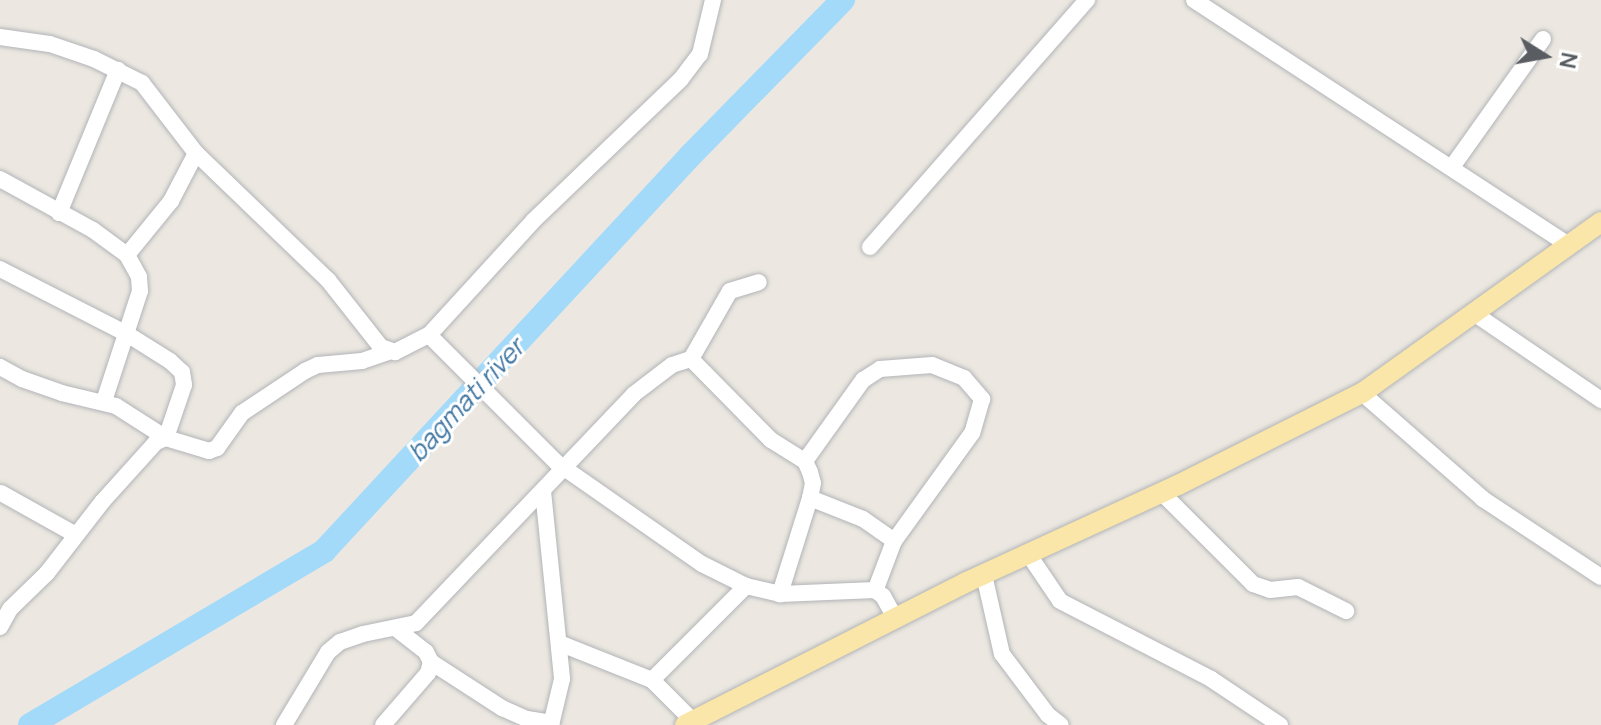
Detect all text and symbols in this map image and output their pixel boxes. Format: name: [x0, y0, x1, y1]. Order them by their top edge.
north arrow: [1505, 16, 1585, 96]
text: N: [1552, 50, 1585, 71]
water label: bagmati river: [401, 332, 531, 468]

